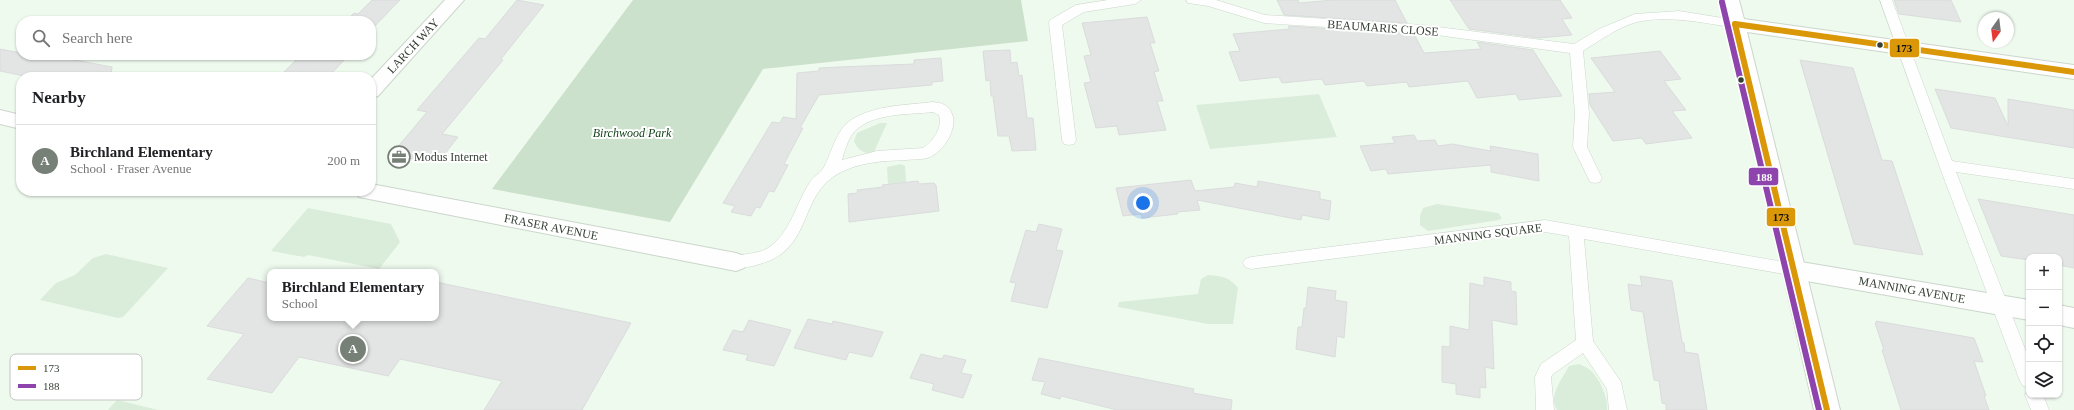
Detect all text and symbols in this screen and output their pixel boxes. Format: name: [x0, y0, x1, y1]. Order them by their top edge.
north arrow: [1978, 12, 2014, 48]
search box: [16, 16, 376, 60]
street label: LARCH WAY: [384, 16, 442, 76]
street label: BEAUMARIS CLOSE: [1327, 17, 1439, 39]
icon: search: [30, 27, 52, 49]
text: Search here: [62, 30, 132, 46]
line badge: 173: [1889, 38, 1920, 58]
unlabelled marker: [1875, 40, 1885, 50]
text: 173: [1896, 42, 1913, 54]
unlabelled marker: [1736, 75, 1746, 85]
text: Nearby: [32, 88, 86, 107]
park label: Birchwood Park: [593, 126, 672, 140]
text: Birchland Elementary: [70, 144, 213, 160]
office icon: Modus Internet: [386, 144, 412, 170]
place label: Modus Internet: [414, 150, 488, 164]
text: A: [40, 153, 50, 168]
text: 200 m: [327, 153, 360, 168]
text: School · Fraser Avenue: [70, 161, 191, 176]
line badge: 188: [1748, 167, 1779, 186]
text: 188: [1756, 171, 1773, 183]
your location: [1133, 193, 1153, 213]
line badge: 173: [1766, 207, 1796, 227]
street label: FRASER AVENUE: [503, 211, 599, 243]
text: 173: [1773, 211, 1790, 223]
street label: MANNING SQUARE: [1433, 220, 1543, 248]
map controls: [2026, 254, 2062, 398]
button: +: [2026, 254, 2062, 290]
popup: [267, 269, 439, 321]
street label: MANNING AVENUE: [1858, 274, 1966, 306]
text: Birchland Elementary: [282, 279, 424, 295]
button: −: [2026, 290, 2062, 326]
text: School: [282, 296, 318, 311]
button: locate: [2026, 326, 2062, 362]
pin: A: [340, 334, 366, 364]
legend: [10, 354, 142, 400]
text: 173: [43, 362, 60, 374]
button: layers: [2026, 362, 2062, 398]
text: 188: [43, 380, 60, 392]

